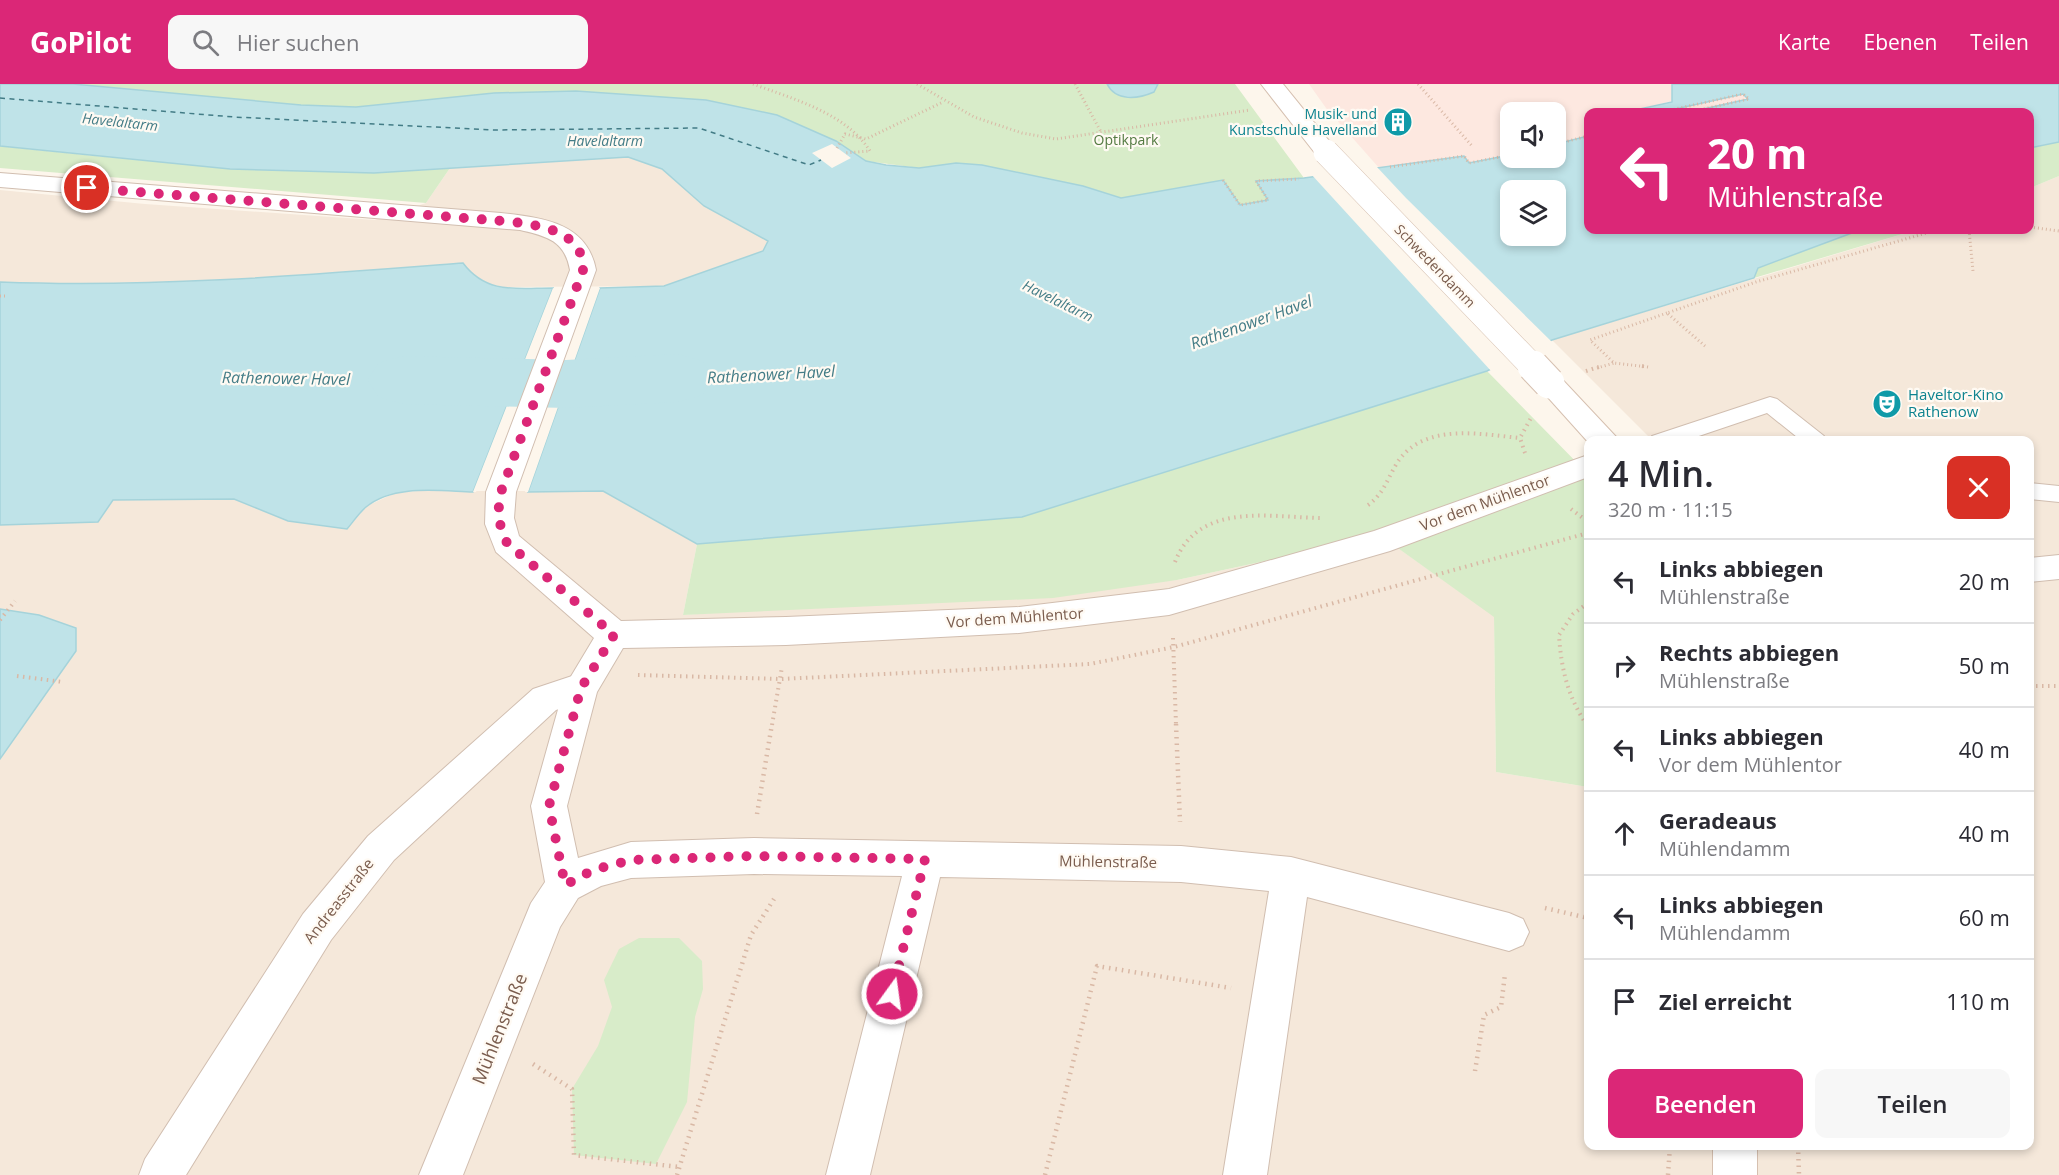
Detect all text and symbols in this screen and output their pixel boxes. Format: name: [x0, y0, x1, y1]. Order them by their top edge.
search box: [168, 15, 588, 69]
text: GoPilot: [30, 23, 132, 61]
icon: search: [189, 26, 222, 59]
text: Hier suchen: [237, 27, 359, 57]
text: Karte: [1778, 28, 1831, 56]
text: Ebenen: [1864, 28, 1937, 56]
text: Teilen: [1970, 28, 2029, 56]
map controls: [1500, 102, 1566, 246]
button: sound: [1500, 102, 1566, 168]
place label: Musik- und Kunstschule Havelland: [1229, 104, 1377, 139]
building icon: Musik- und Kunstschule Havelland: [1382, 106, 1414, 138]
water label: Havelaltarm: [81, 108, 159, 135]
text: 20 m: [1707, 124, 1807, 181]
park label: Optikpark: [1094, 130, 1159, 149]
water label: Havelaltarm: [567, 131, 643, 150]
icon: left: [1608, 132, 1686, 210]
pin: [61, 162, 112, 213]
icon: arrive: [70, 171, 103, 204]
text: Mühlenstraße: [1707, 178, 1883, 215]
button: layers: [1500, 180, 1566, 246]
street label: Schwedendamm: [1391, 220, 1480, 311]
water label: Havelaltarm: [1020, 275, 1097, 326]
water label: Rathenower Havel: [1187, 289, 1316, 354]
water label: Rathenower Havel: [706, 360, 836, 388]
water label: Rathenower Havel: [222, 366, 351, 390]
place label: Haveltor-Kino Rathenow: [1908, 384, 2004, 421]
theatre icon: Haveltor-Kino Rathenow: [1871, 388, 1903, 420]
text: 4 Min.: [1608, 449, 1714, 498]
button: close: [1947, 456, 2010, 519]
street label: Vor dem Mühlentor: [1417, 469, 1553, 535]
text: 320 m · 11:15: [1608, 496, 1733, 523]
text: Links abbiegen: [1659, 553, 1824, 583]
icon: left: [1608, 565, 1641, 598]
text: 20 m: [1959, 566, 2010, 596]
text: Mühlenstraße: [1659, 583, 1790, 610]
street label: Vor dem Mühlentor: [946, 602, 1084, 632]
text: Rechts abbiegen: [1659, 637, 1839, 667]
icon: right: [1608, 649, 1641, 682]
text: 50 m: [1959, 650, 2010, 680]
text: Mühlenstraße: [1659, 667, 1790, 694]
text: Links abbiegen: [1659, 721, 1824, 751]
icon: left: [1608, 733, 1641, 766]
text: 40 m: [1959, 734, 2010, 764]
text: Vor dem Mühlentor: [1659, 751, 1842, 778]
text: Geradeaus: [1659, 805, 1777, 835]
icon: ahead: [1608, 817, 1641, 850]
text: 40 m: [1959, 818, 2010, 848]
text: Mühlendamm: [1659, 835, 1790, 862]
street label: Mühlenstraße: [1059, 850, 1157, 872]
street label: Andreasstraße: [299, 854, 378, 947]
text: Links abbiegen: [1659, 889, 1824, 919]
icon: left: [1608, 901, 1641, 934]
text: 60 m: [1959, 902, 2010, 932]
text: Mühlendamm: [1659, 919, 1790, 946]
position arrow: [860, 962, 924, 1026]
street label: Mühlenstraße: [466, 970, 532, 1088]
icon: arrive: [1608, 985, 1641, 1018]
text: Ziel erreicht: [1659, 986, 1792, 1016]
text: 110 m: [1946, 986, 2010, 1016]
button: Beenden: [1608, 1069, 1803, 1138]
button: Teilen: [1815, 1069, 2010, 1138]

